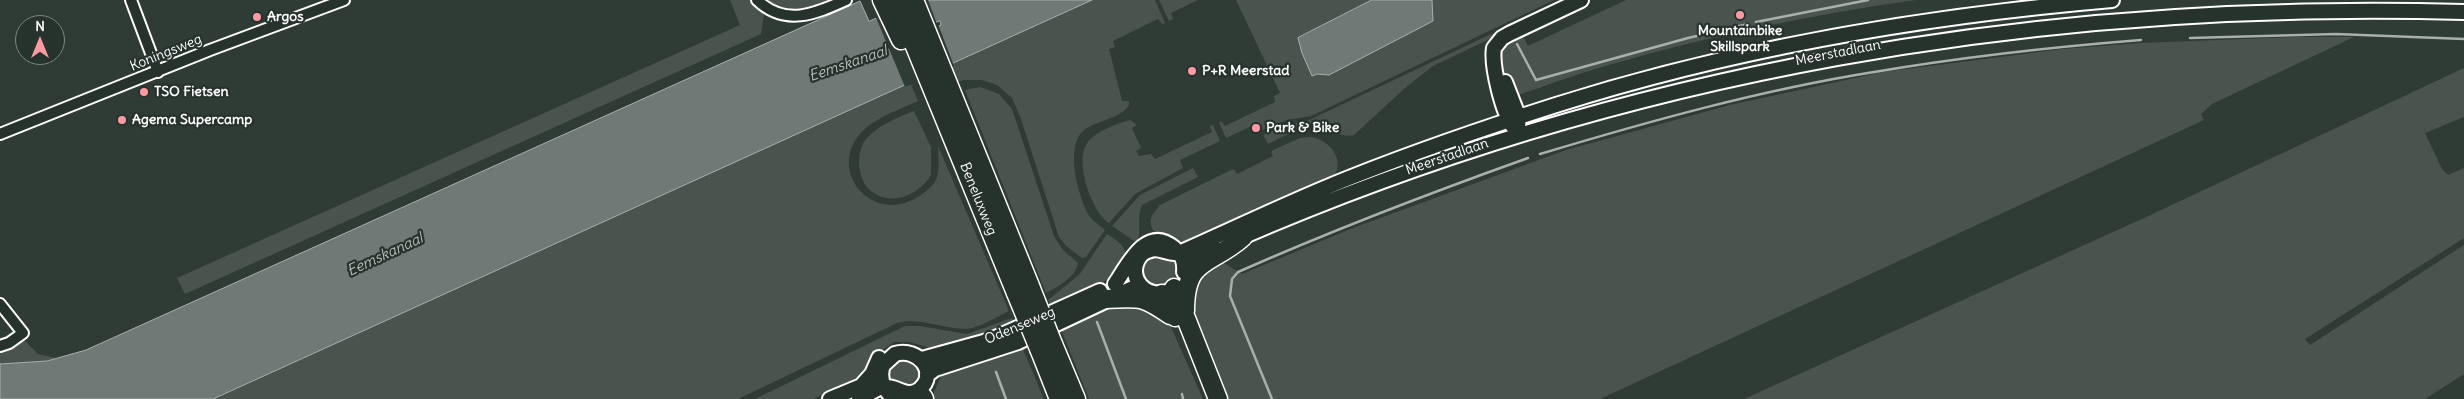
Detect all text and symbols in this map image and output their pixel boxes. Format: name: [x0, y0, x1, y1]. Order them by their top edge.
place label: Argos: [267, 9, 304, 25]
marker: Mountainbike Skillspark: [1734, 9, 1746, 21]
marker: Argos: [251, 11, 263, 23]
north arrow: [15, 15, 65, 65]
text: N: [35, 17, 45, 35]
place label: Mountainbike Skillspark: [1698, 23, 1782, 56]
street label: Koningsweg: [128, 31, 204, 75]
street label: Meerstadlaan: [1794, 37, 1882, 69]
water label: Eemskanaal: [806, 42, 890, 86]
place label: P+R Meerstad: [1202, 63, 1289, 79]
marker: P+R Meerstad: [1186, 65, 1198, 77]
place label: TSO Fietsen: [154, 84, 229, 100]
marker: TSO Fietsen: [138, 86, 150, 98]
place label: Agema Supercamp: [132, 112, 252, 128]
marker: Agema Supercamp: [116, 114, 128, 126]
place label: Park & Bike: [1266, 120, 1339, 136]
marker: Park & Bike: [1250, 122, 1262, 134]
street label: Meerstadlaan: [1403, 135, 1491, 179]
street label: Beneluxweg: [956, 160, 1000, 238]
water label: Eemskanaal: [344, 230, 426, 280]
street label: Odenseweg: [982, 304, 1058, 348]

